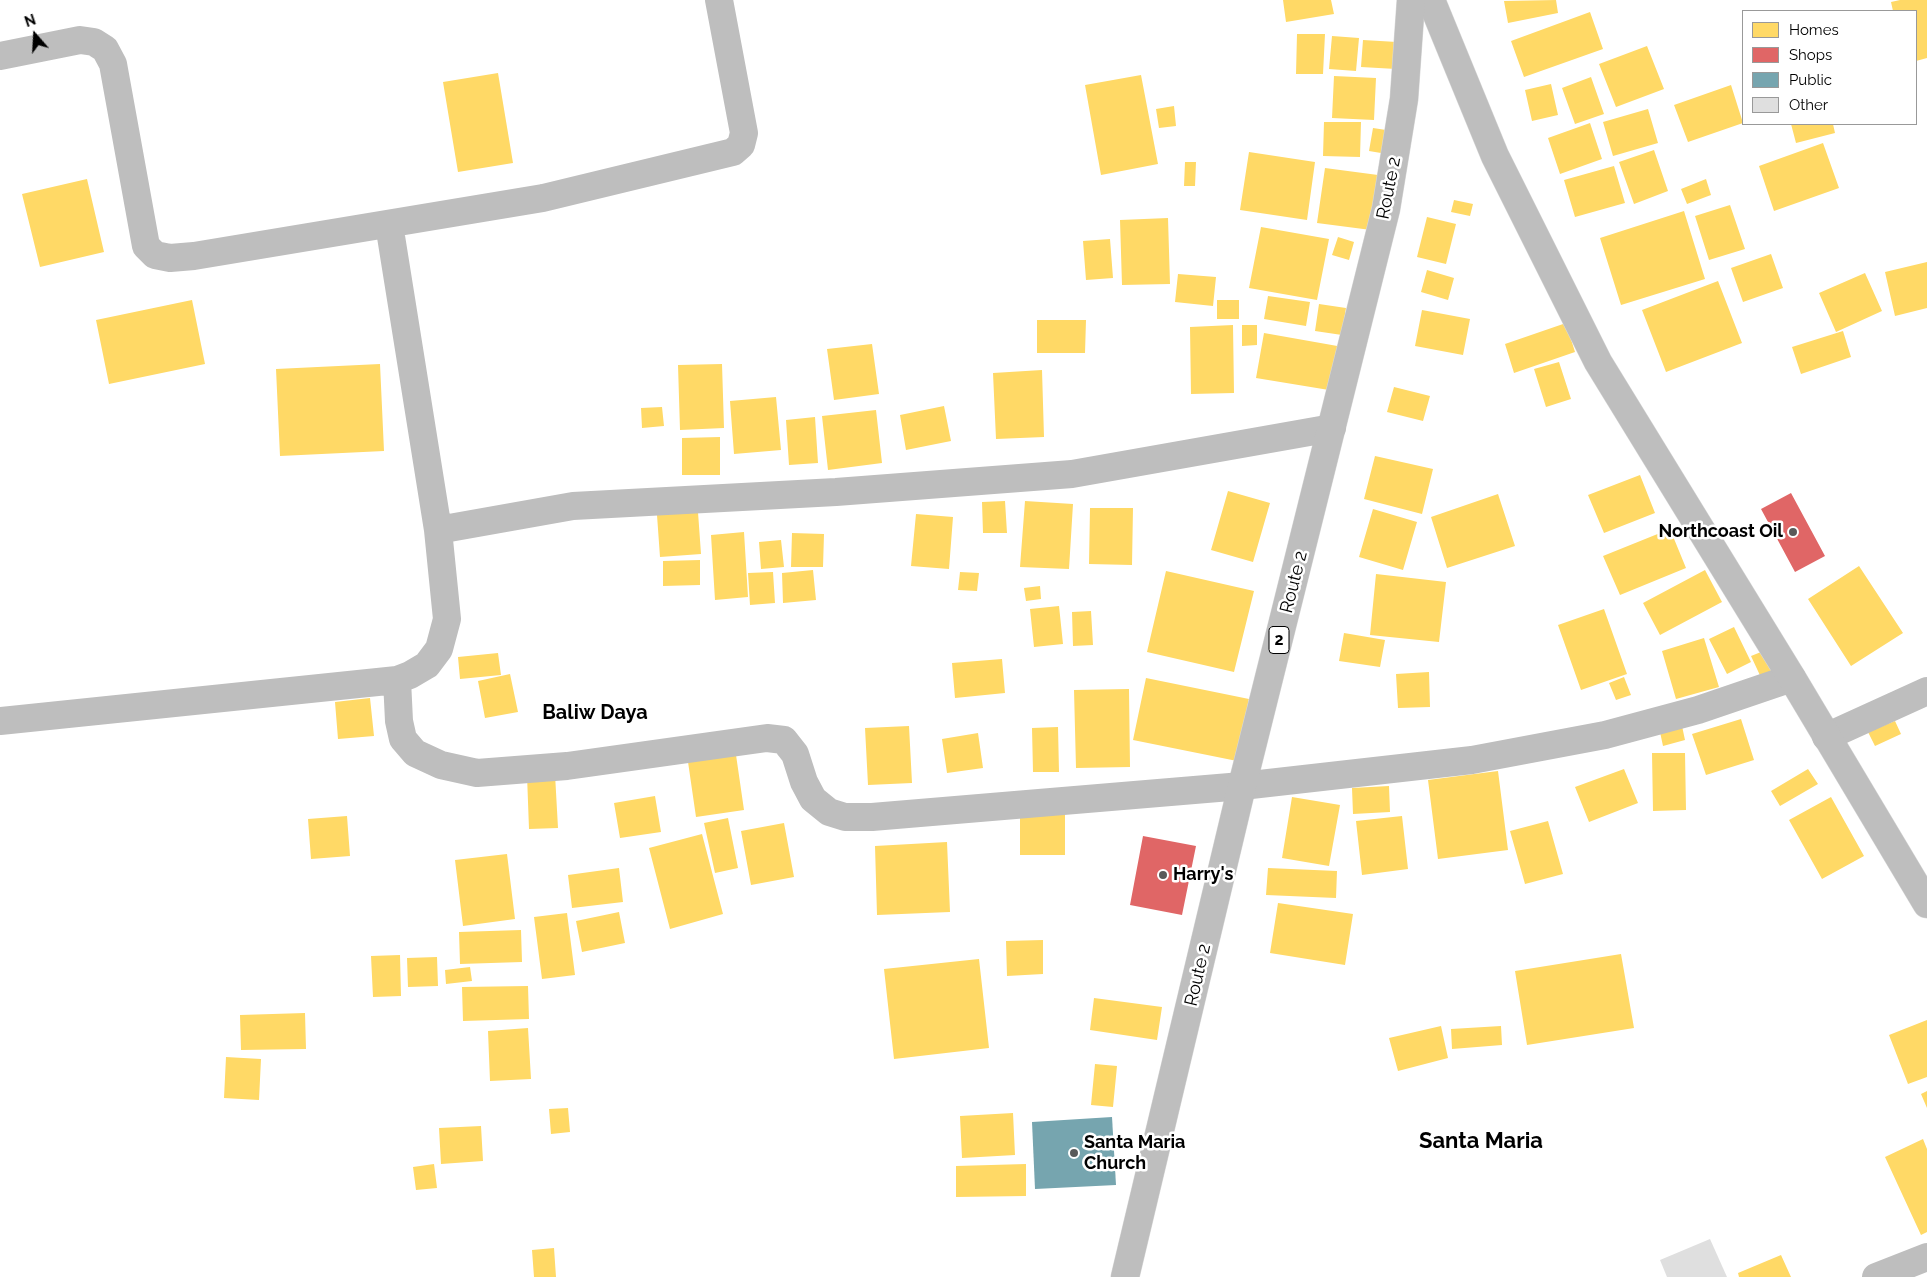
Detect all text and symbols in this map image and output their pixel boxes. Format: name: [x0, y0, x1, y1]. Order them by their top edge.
north arrow: [10, 10, 60, 60]
legend: [1742, 10, 1917, 125]
text: N: [22, 12, 38, 30]
text: Homes: [1789, 21, 1839, 39]
text: Shops: [1789, 46, 1832, 64]
text: Public: [1789, 71, 1832, 89]
text: Other: [1789, 96, 1828, 114]
street label: Route 2: [1372, 155, 1406, 221]
place label: Northcoast Oil: [1659, 521, 1783, 543]
marker: Northcoast Oil: [1787, 526, 1799, 538]
street label: Route 2: [1276, 549, 1312, 615]
road number: 2: [1269, 626, 1289, 654]
district label: Baliw Daya: [542, 701, 648, 725]
place label: Harry's: [1173, 864, 1233, 886]
marker: Harry's: [1157, 869, 1169, 881]
street label: Route 2: [1180, 942, 1216, 1008]
district label: Santa Maria: [1419, 1128, 1543, 1154]
place label: Santa Maria Church: [1084, 1132, 1185, 1174]
marker: Santa Maria Church: [1068, 1147, 1080, 1159]

